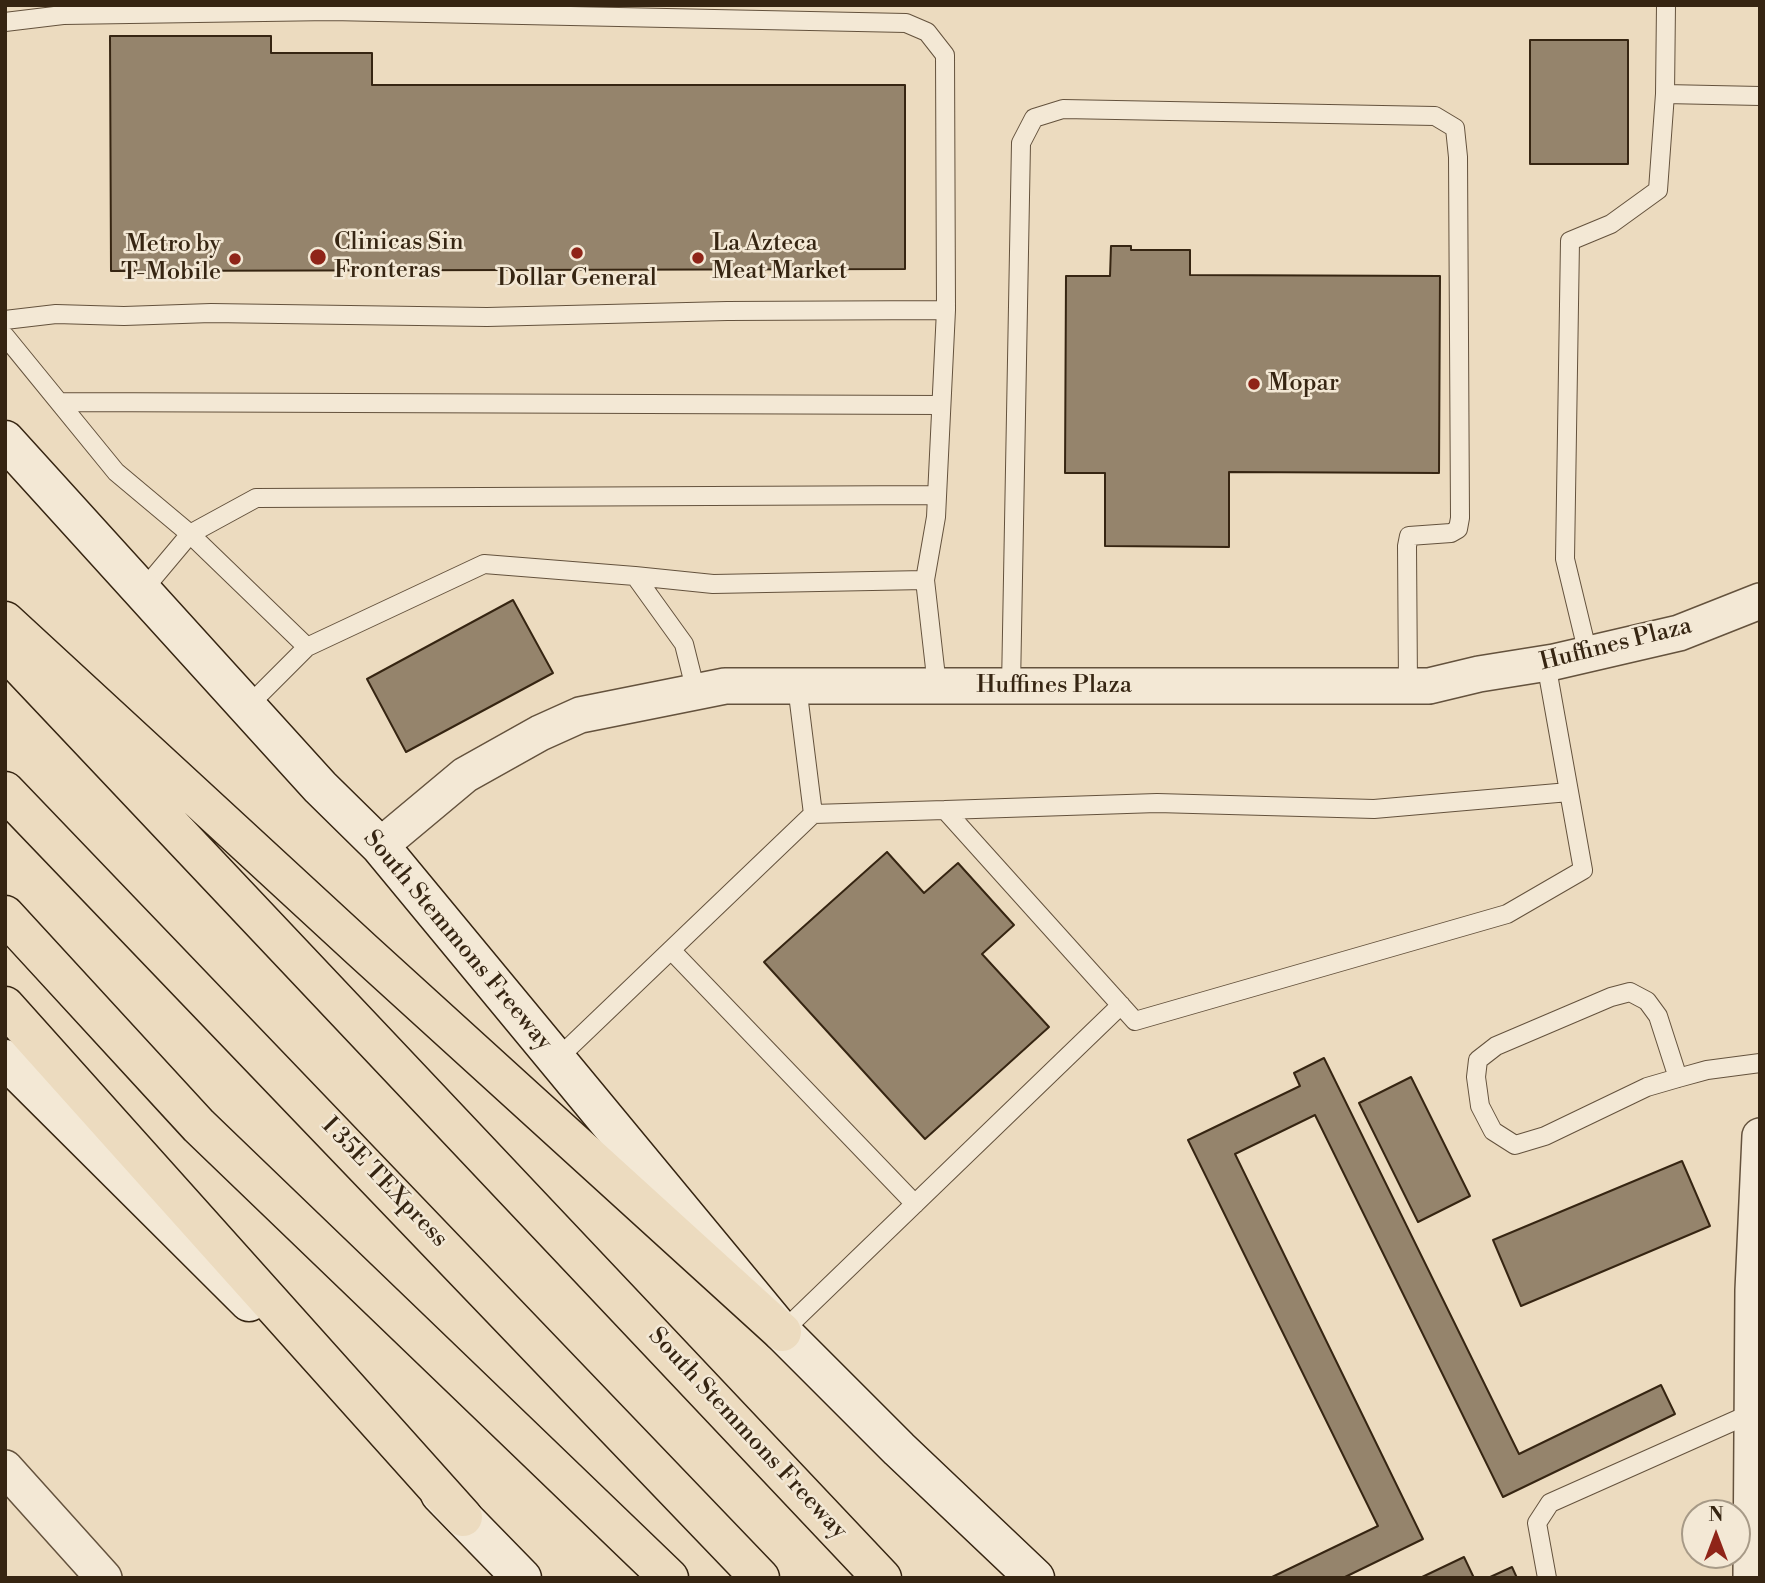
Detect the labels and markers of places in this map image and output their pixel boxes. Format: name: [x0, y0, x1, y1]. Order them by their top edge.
place label: Clinicas Sin Fronteras: [334, 229, 463, 285]
place label: La Azteca Meat Market: [712, 230, 847, 286]
place label: Metro by T-Mobile: [121, 231, 221, 287]
marker: Dollar General: [569, 245, 585, 261]
marker: Clinicas Sin Fronteras: [308, 247, 328, 267]
marker: La Azteca Meat Market: [690, 250, 706, 266]
marker: Metro by T-Mobile: [227, 251, 243, 267]
place label: Dollar General: [497, 265, 657, 293]
place label: Mopar: [1268, 370, 1339, 398]
marker: Mopar: [1246, 376, 1262, 392]

